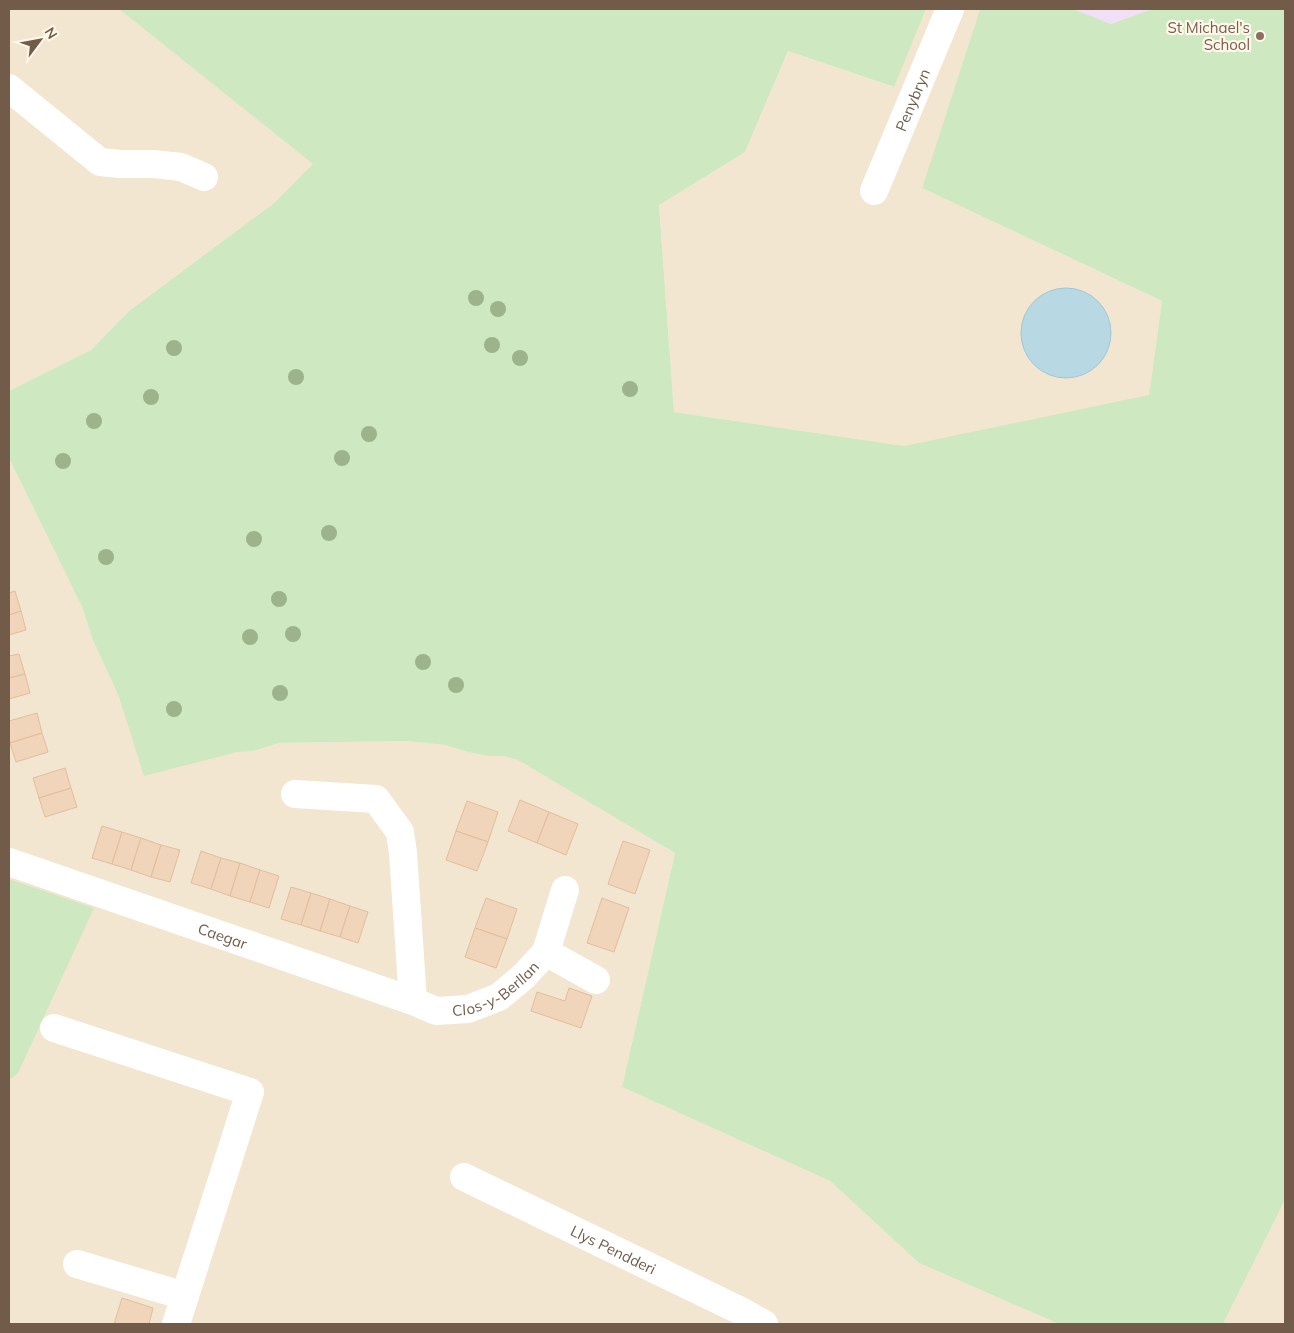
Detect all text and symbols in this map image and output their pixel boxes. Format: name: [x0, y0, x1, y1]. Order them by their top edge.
north arrow: [15, 15, 65, 65]
place label: St Michael's School: [1167, 18, 1250, 54]
text: N: [41, 24, 61, 42]
marker: St Michael's School: [1254, 30, 1266, 42]
street label: Penybryn: [891, 66, 934, 134]
street label: Caegar: [196, 918, 250, 953]
street label: Clos-y-Berllan: [452, 957, 543, 1019]
street label: Llys Pendderi: [568, 1221, 659, 1278]

